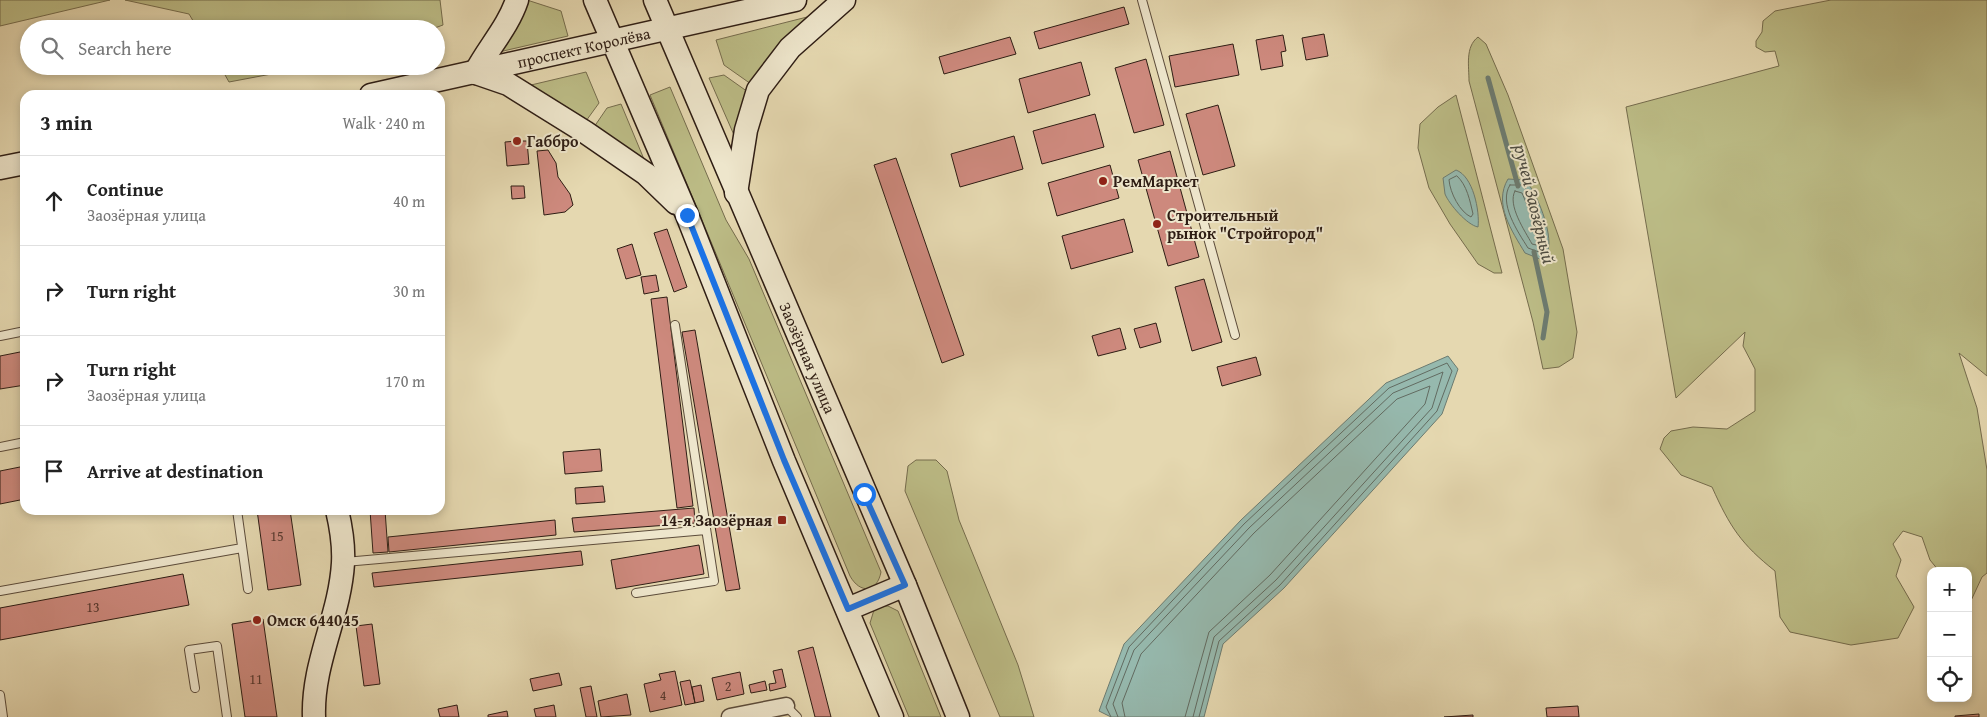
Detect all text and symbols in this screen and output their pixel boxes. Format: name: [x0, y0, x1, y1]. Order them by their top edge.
search box: [20, 20, 445, 75]
street label: проспект Королёва: [515, 21, 653, 74]
icon: search: [38, 34, 66, 62]
text: Search here: [78, 34, 172, 62]
text: 3 min: [40, 107, 92, 138]
text: Walk · 240 m: [342, 111, 425, 135]
place label: Габбро: [527, 129, 579, 153]
marker: Габбро: [511, 135, 523, 147]
water label: ручей Заозёрный: [1507, 141, 1563, 266]
place label: РемМаркет: [1113, 169, 1199, 193]
text: Continue: [87, 175, 164, 203]
marker: РемМаркет: [1097, 175, 1109, 187]
icon: ahead: [40, 187, 68, 215]
text: 40 m: [393, 189, 425, 213]
text: Заозёрная улица: [87, 203, 206, 227]
place label: Строительный рынок "Стройгород": [1167, 203, 1323, 245]
route end: [676, 204, 699, 227]
marker: Строительный рынок "Стройгород": [1151, 218, 1163, 230]
icon: right: [40, 277, 68, 305]
text: Turn right: [87, 277, 176, 305]
text: 30 m: [393, 279, 425, 303]
street label: Заозёрная улица: [773, 298, 842, 417]
text: Turn right: [87, 355, 176, 383]
icon: right: [40, 367, 68, 395]
text: 170 m: [385, 369, 425, 393]
text: Заозёрная улица: [87, 383, 206, 407]
icon: arrive: [40, 457, 68, 485]
text: Arrive at destination: [87, 457, 263, 485]
route start: [853, 483, 876, 506]
place label: 14-я Заозёрная: [661, 508, 772, 532]
marker: 14-я Заозёрная: [776, 514, 788, 526]
house number: 15: [270, 526, 284, 546]
map controls: [1927, 567, 1972, 702]
button: +: [1927, 567, 1972, 612]
house number: 13: [86, 597, 100, 617]
place label: Омск 644045: [267, 608, 359, 632]
button: −: [1927, 612, 1972, 657]
marker: Омск 644045: [251, 614, 263, 626]
button: locate: [1927, 657, 1972, 702]
house number: 11: [249, 669, 263, 689]
house number: 2: [725, 676, 731, 696]
house number: 4: [660, 685, 667, 705]

